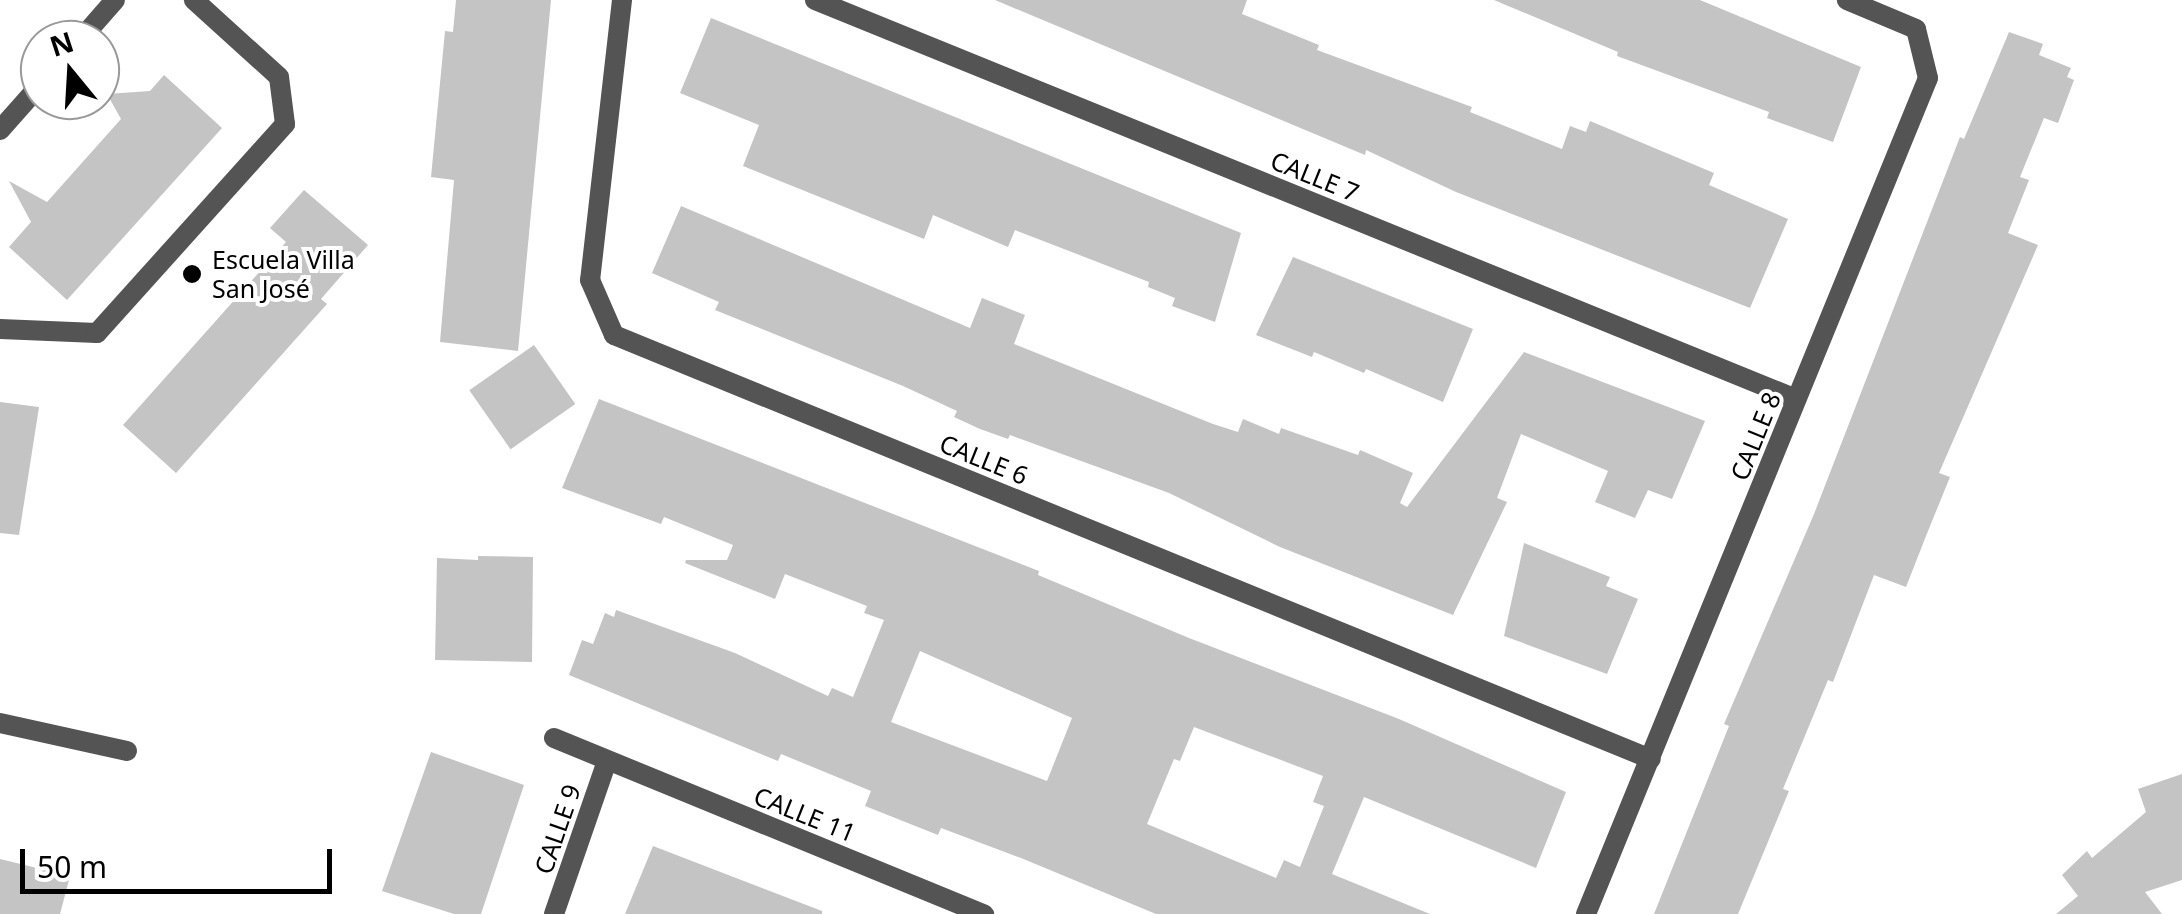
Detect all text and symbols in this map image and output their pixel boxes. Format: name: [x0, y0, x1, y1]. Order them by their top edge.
north arrow: [20, 20, 120, 120]
text: N: [45, 22, 78, 65]
street label: CALLE 7: [1266, 145, 1364, 207]
place label: Escuela Villa San José: [212, 245, 355, 304]
marker: Escuela Villa San José: [181, 263, 203, 285]
street label: CALLE 8: [1724, 387, 1786, 485]
street label: CALLE 6: [935, 428, 1033, 490]
street label: CALLE 9: [528, 780, 586, 878]
street label: CALLE 11: [750, 780, 860, 848]
scale bar: [25, 829, 338, 891]
text: 50 m: [37, 846, 107, 887]

